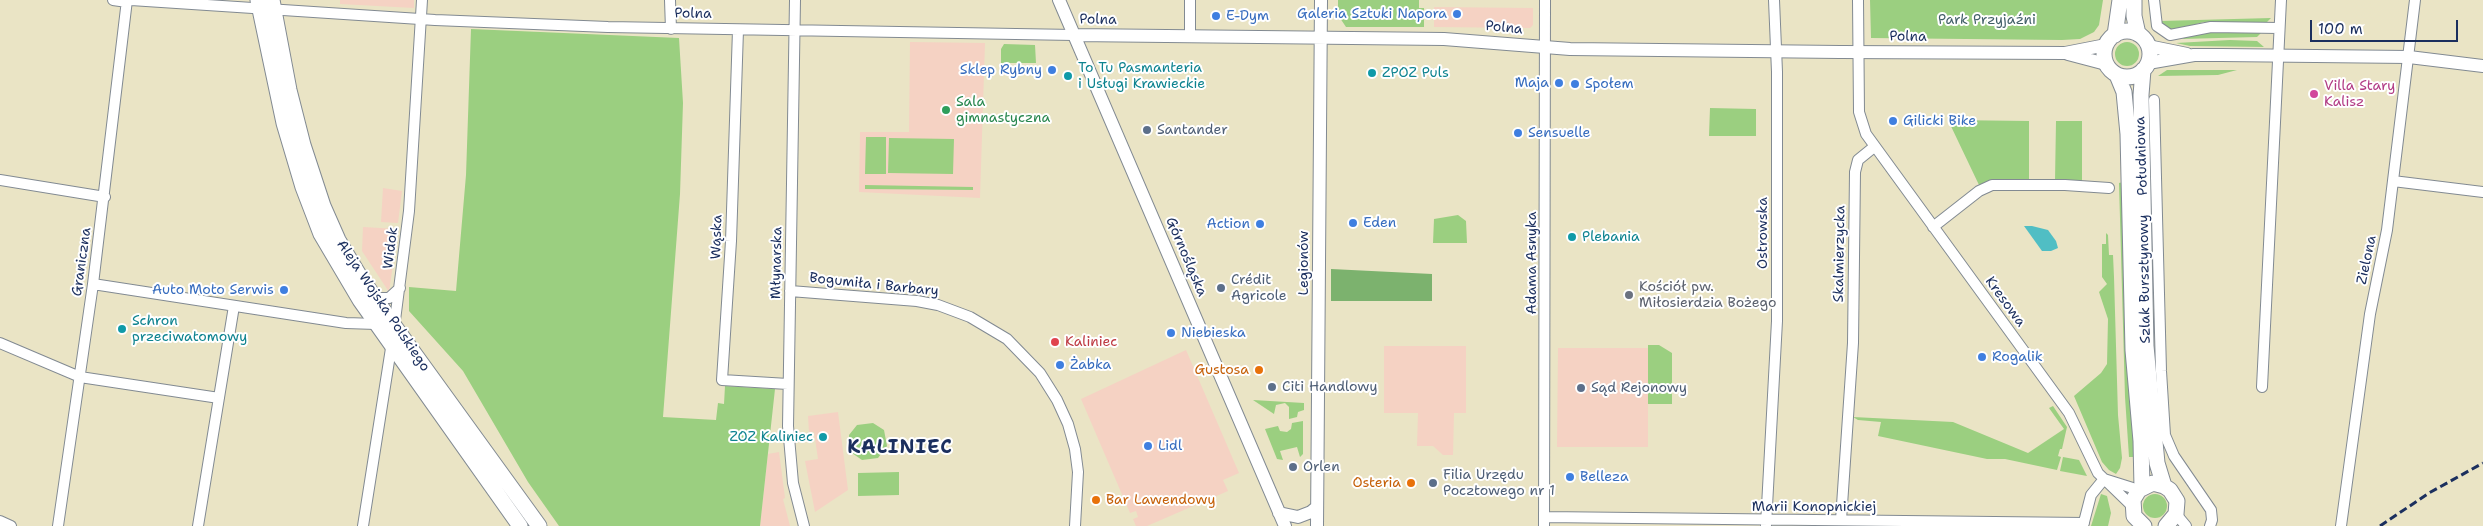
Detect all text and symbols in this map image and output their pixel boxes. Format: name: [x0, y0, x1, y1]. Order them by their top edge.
street label: Polna: [674, 5, 712, 23]
place label: Galeria Sztuki Napora: [1297, 6, 1447, 22]
place label: E-Dym: [1226, 8, 1269, 24]
marker: Galeria Sztuki Napora: [1451, 8, 1463, 20]
marker: E-Dym: [1210, 10, 1222, 22]
scale bar: [2313, 10, 2460, 42]
street label: Polna: [1079, 11, 1117, 29]
park label: Park Przyjaźni: [1938, 12, 2036, 28]
street label: Polna: [1484, 18, 1524, 38]
text: 100 m: [2318, 19, 2363, 39]
street label: Polna: [1889, 28, 1927, 46]
place label: To Tu Pasmanteria i Usługi Krawieckie: [1078, 60, 1205, 92]
place label: Sklep Rybny: [960, 62, 1042, 78]
marker: Sklep Rybny: [1046, 64, 1058, 76]
place label: ZPOZ Puls: [1382, 65, 1449, 81]
marker: ZPOZ Puls: [1366, 67, 1378, 79]
marker: To Tu Pasmanteria i Usługi Krawieckie: [1062, 70, 1074, 82]
place label: Maja: [1515, 75, 1549, 91]
place label: Społem: [1585, 76, 1634, 92]
marker: Maja: [1553, 77, 1565, 89]
marker: Społem: [1569, 78, 1581, 90]
place label: Villa Stary Kalisz: [2324, 78, 2395, 110]
marker: Villa Stary Kalisz: [2308, 88, 2320, 100]
place label: Sala gimnastyczna: [956, 94, 1050, 126]
marker: Sala gimnastyczna: [940, 104, 952, 116]
place label: Gilicki Bike: [1903, 113, 1976, 129]
marker: Gilicki Bike: [1887, 115, 1899, 127]
street label: Południowa: [2132, 116, 2152, 196]
place label: Santander: [1157, 122, 1228, 138]
marker: Santander: [1141, 124, 1153, 136]
place label: Sensuelle: [1528, 125, 1591, 141]
marker: Sensuelle: [1512, 127, 1524, 139]
street label: Ostrowska: [1755, 197, 1771, 269]
street label: Skalmierzycka: [1831, 205, 1849, 303]
street label: Adama Asnyka: [1524, 212, 1540, 314]
street label: Wąska: [708, 214, 726, 260]
street label: Szlak Bursztynowy: [2135, 214, 2155, 344]
street label: Górnośląska: [1162, 215, 1210, 299]
place label: Eden: [1363, 215, 1396, 231]
place label: Action: [1207, 216, 1250, 232]
marker: Eden: [1347, 217, 1359, 229]
marker: Action: [1254, 218, 1266, 230]
street label: Graniczna: [69, 226, 95, 298]
street label: Widok: [380, 226, 402, 270]
street label: Młynarska: [768, 227, 786, 299]
place label: Plebania: [1582, 229, 1640, 245]
street label: Legionów: [1296, 231, 1312, 295]
marker: Plebania: [1566, 231, 1578, 243]
street label: Zielona: [2354, 234, 2380, 286]
street label: Aleja Wojska Polskiego: [333, 237, 433, 375]
street label: Bogumiła i Barbary: [809, 270, 939, 300]
place label: Crédit Agricole: [1231, 272, 1287, 304]
street label: Kresowa: [1981, 274, 2029, 330]
place label: Kościół pw. Miłosierdzia Bożego: [1639, 279, 1777, 312]
place label: Auto Moto Serwis: [152, 282, 274, 298]
marker: Crédit Agricole: [1215, 282, 1227, 294]
marker: Auto Moto Serwis: [278, 284, 290, 296]
marker: Kościół pw. Miłosierdzia Bożego: [1623, 289, 1635, 301]
place label: Schron przeciwatomowy: [132, 313, 247, 346]
marker: Schron przeciwatomowy: [116, 323, 128, 335]
place label: Niebieska: [1181, 325, 1246, 341]
marker: Niebieska: [1165, 327, 1177, 339]
place label: Kaliniec: [1065, 334, 1117, 350]
marker: Kaliniec: [1049, 336, 1061, 348]
place label: Rogalik: [1992, 349, 2043, 365]
marker: Rogalik: [1976, 351, 1988, 363]
place label: Żabka: [1070, 357, 1111, 373]
marker: Żabka: [1054, 359, 1066, 371]
place label: Gustosa: [1194, 362, 1249, 378]
marker: Gustosa: [1253, 364, 1265, 376]
place label: Citi Handlowy: [1282, 379, 1378, 395]
place label: Sąd Rejonowy: [1591, 380, 1687, 396]
marker: Citi Handlowy: [1266, 381, 1278, 393]
marker: Sąd Rejonowy: [1575, 382, 1587, 394]
place label: ZOZ Kaliniec: [729, 429, 813, 445]
marker: ZOZ Kaliniec: [817, 431, 829, 443]
district label: KALINIEC: [846, 437, 954, 459]
place label: Lidl: [1158, 438, 1182, 454]
marker: Lidl: [1142, 440, 1154, 452]
place label: Orlen: [1303, 459, 1340, 475]
marker: Orlen: [1287, 461, 1299, 473]
place label: Filia Urzędu Pocztowego nr 1: [1443, 467, 1555, 500]
place label: Belleza: [1580, 469, 1629, 485]
marker: Belleza: [1564, 471, 1576, 483]
place label: Osteria: [1352, 475, 1401, 491]
marker: Osteria: [1405, 477, 1417, 489]
marker: Filia Urzędu Pocztowego nr 1: [1427, 477, 1439, 489]
place label: Bar Lawendowy: [1106, 492, 1216, 508]
marker: Bar Lawendowy: [1090, 494, 1102, 506]
street label: Marii Konopnickiej: [1752, 499, 1876, 515]

